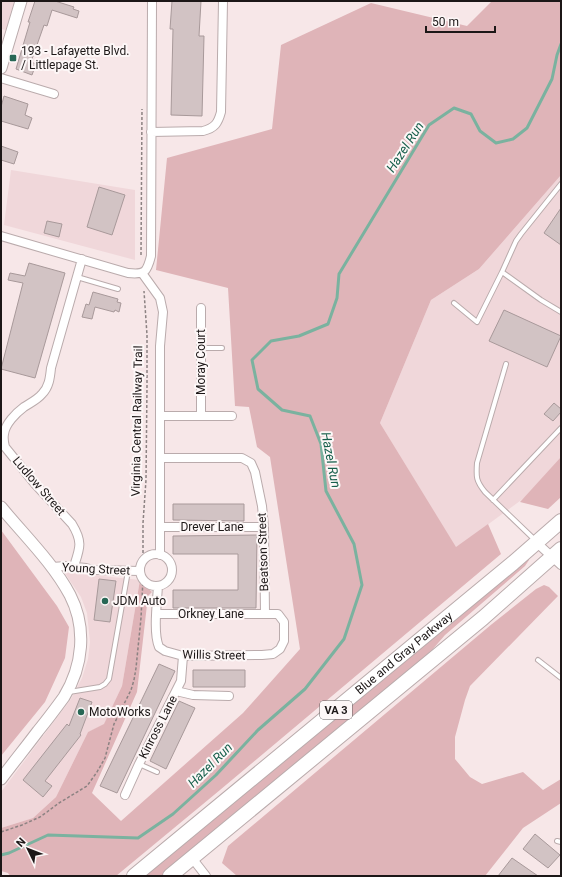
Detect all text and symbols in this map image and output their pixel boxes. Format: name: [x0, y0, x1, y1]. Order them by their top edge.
scale bar: [426, 8, 495, 34]
text: 50 m: [432, 15, 459, 29]
place label: 193 - Lafayette Blvd. / Littlepage St.: [21, 44, 129, 72]
marker: 193 - Lafayette Blvd. / Littlepage St.: [8, 53, 18, 63]
water label: Hazel Run: [383, 119, 427, 175]
street label: Moray Court: [194, 329, 208, 395]
street label: Virginia Central Railway Trail: [129, 346, 145, 496]
water label: Hazel Run: [318, 431, 344, 489]
street label: Ludlow Street: [10, 454, 68, 518]
street label: Beatson Street: [255, 512, 271, 592]
street label: Drever Lane: [180, 520, 244, 534]
street label: Young Street: [62, 560, 131, 578]
place label: JDM Auto: [113, 594, 166, 608]
marker: JDM Auto: [100, 596, 110, 606]
street label: Orkney Lane: [178, 607, 244, 621]
street label: Blue and Gray Parkway: [352, 609, 456, 697]
street label: Willis Street: [182, 647, 246, 663]
street label: Kinross Lane: [136, 693, 180, 761]
road number: VA 3: [320, 701, 352, 719]
place label: MotoWorks: [89, 705, 151, 719]
marker: MotoWorks: [76, 707, 86, 717]
water label: Hazel Run: [185, 740, 235, 790]
north arrow: [8, 829, 48, 869]
text: N: [14, 835, 29, 850]

